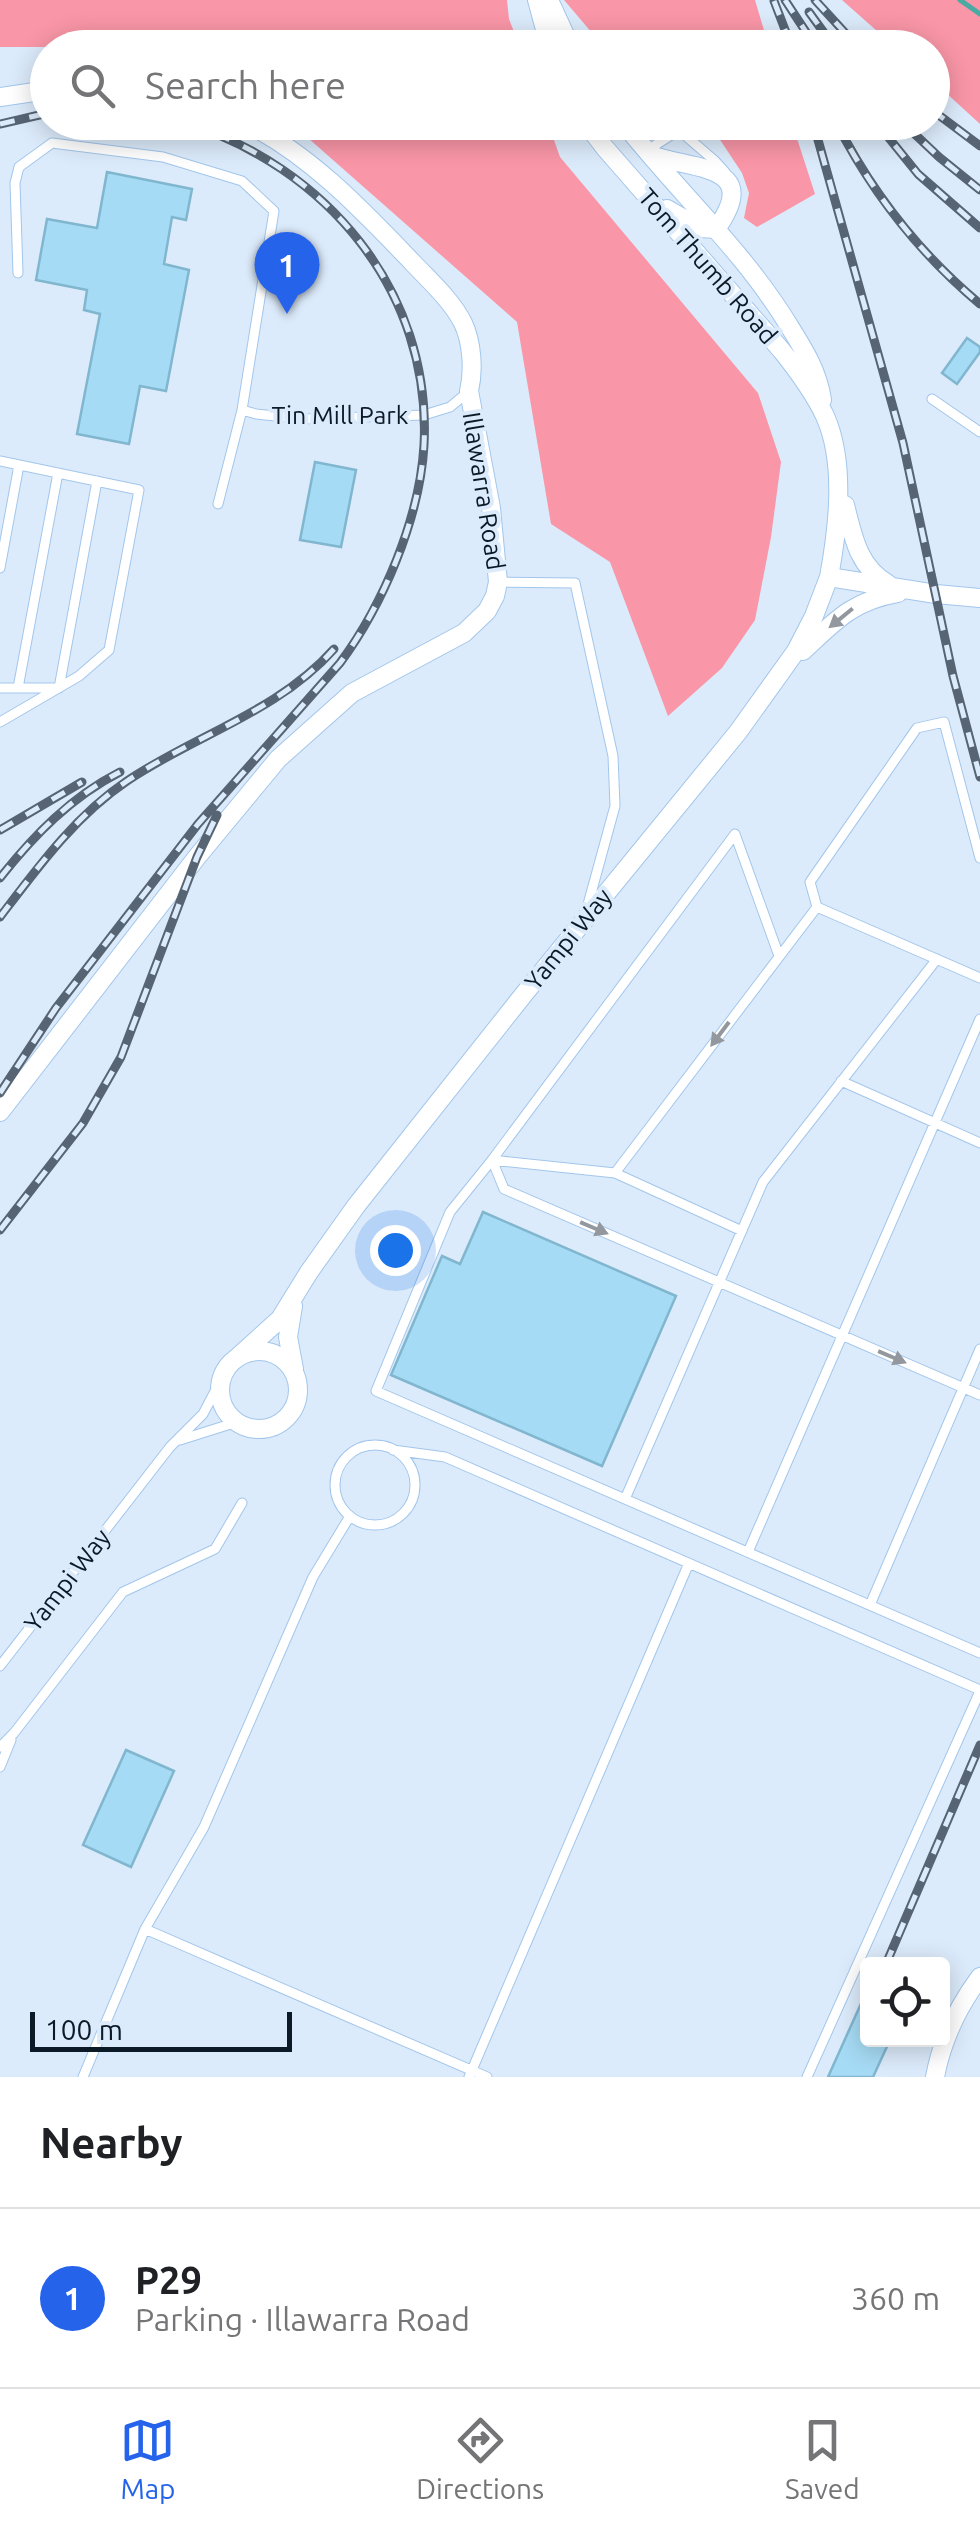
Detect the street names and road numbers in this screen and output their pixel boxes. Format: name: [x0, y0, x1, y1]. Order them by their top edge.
street label: Tom Thumb Road: [633, 183, 783, 349]
street label: Tin Mill Park: [272, 401, 409, 429]
street label: Illawarra Road: [458, 410, 510, 572]
street label: Yampi Way: [519, 883, 617, 995]
street label: Yampi Way: [18, 1523, 116, 1637]

